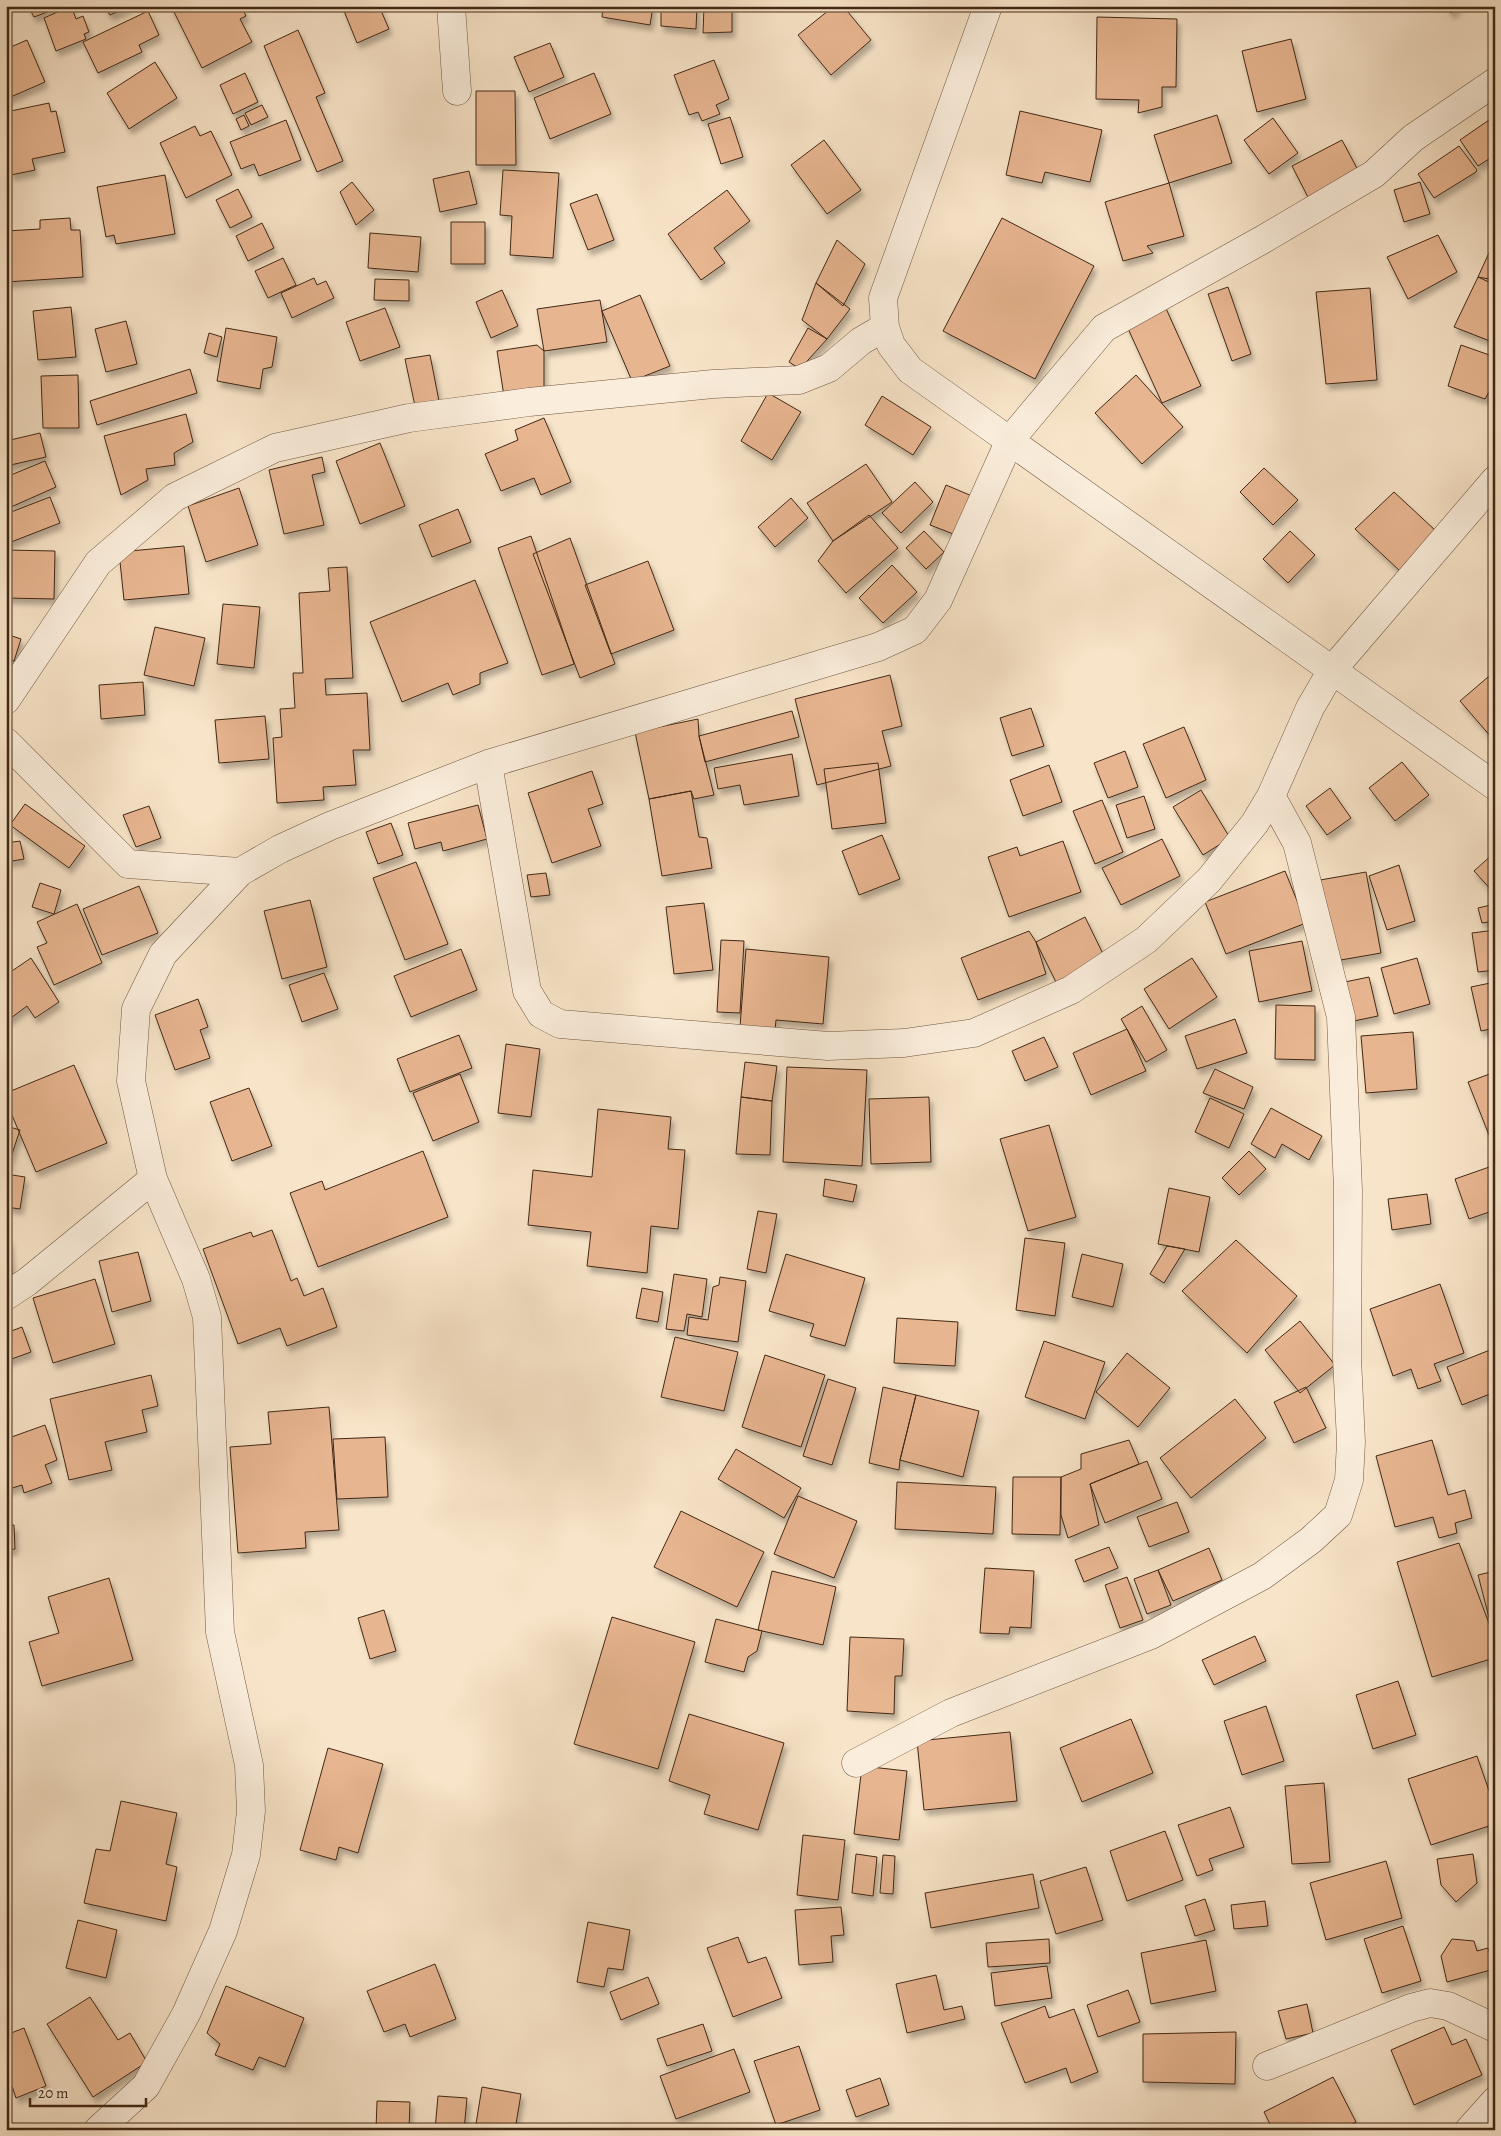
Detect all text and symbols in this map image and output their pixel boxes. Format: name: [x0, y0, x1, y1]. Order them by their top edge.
scale bar: [30, 2076, 146, 2108]
text: 20 m: [38, 2083, 69, 2103]

